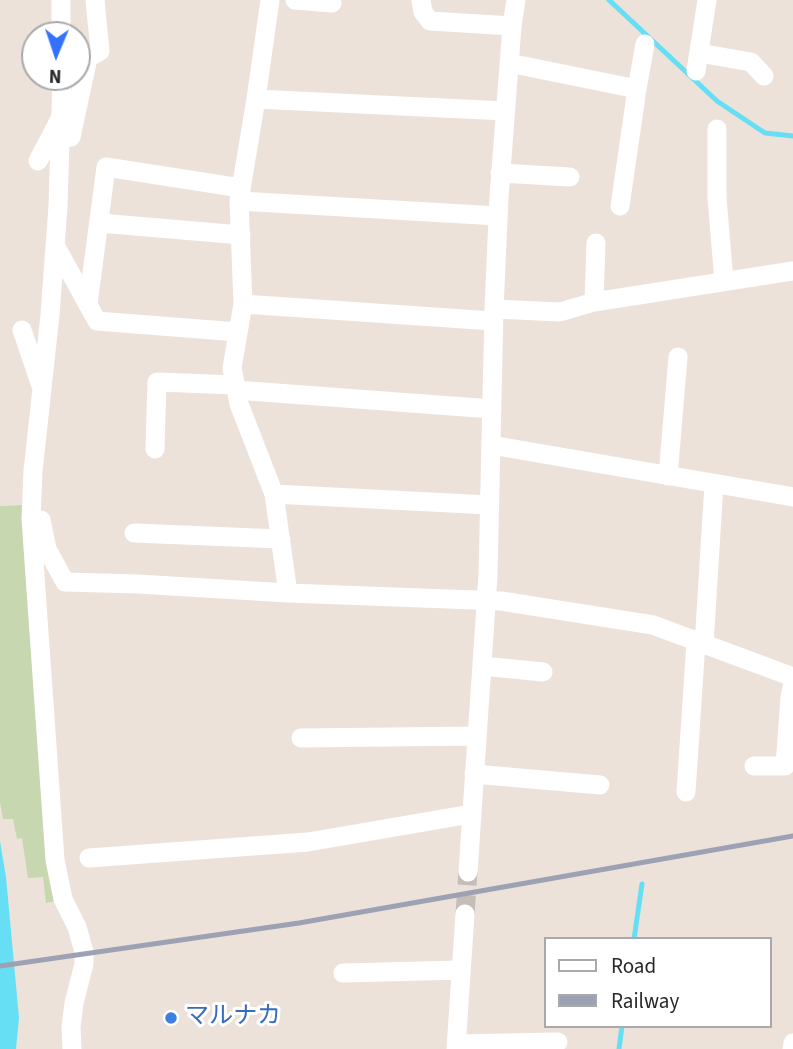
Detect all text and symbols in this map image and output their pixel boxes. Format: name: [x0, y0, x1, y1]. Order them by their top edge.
north arrow: [21, 21, 91, 91]
text: N: [49, 62, 62, 89]
legend: [544, 937, 772, 1028]
text: Road: [611, 951, 656, 981]
text: Railway: [611, 986, 679, 1016]
place label: マルナカ: [185, 1004, 281, 1032]
marker: マルナカ: [163, 1010, 179, 1026]

